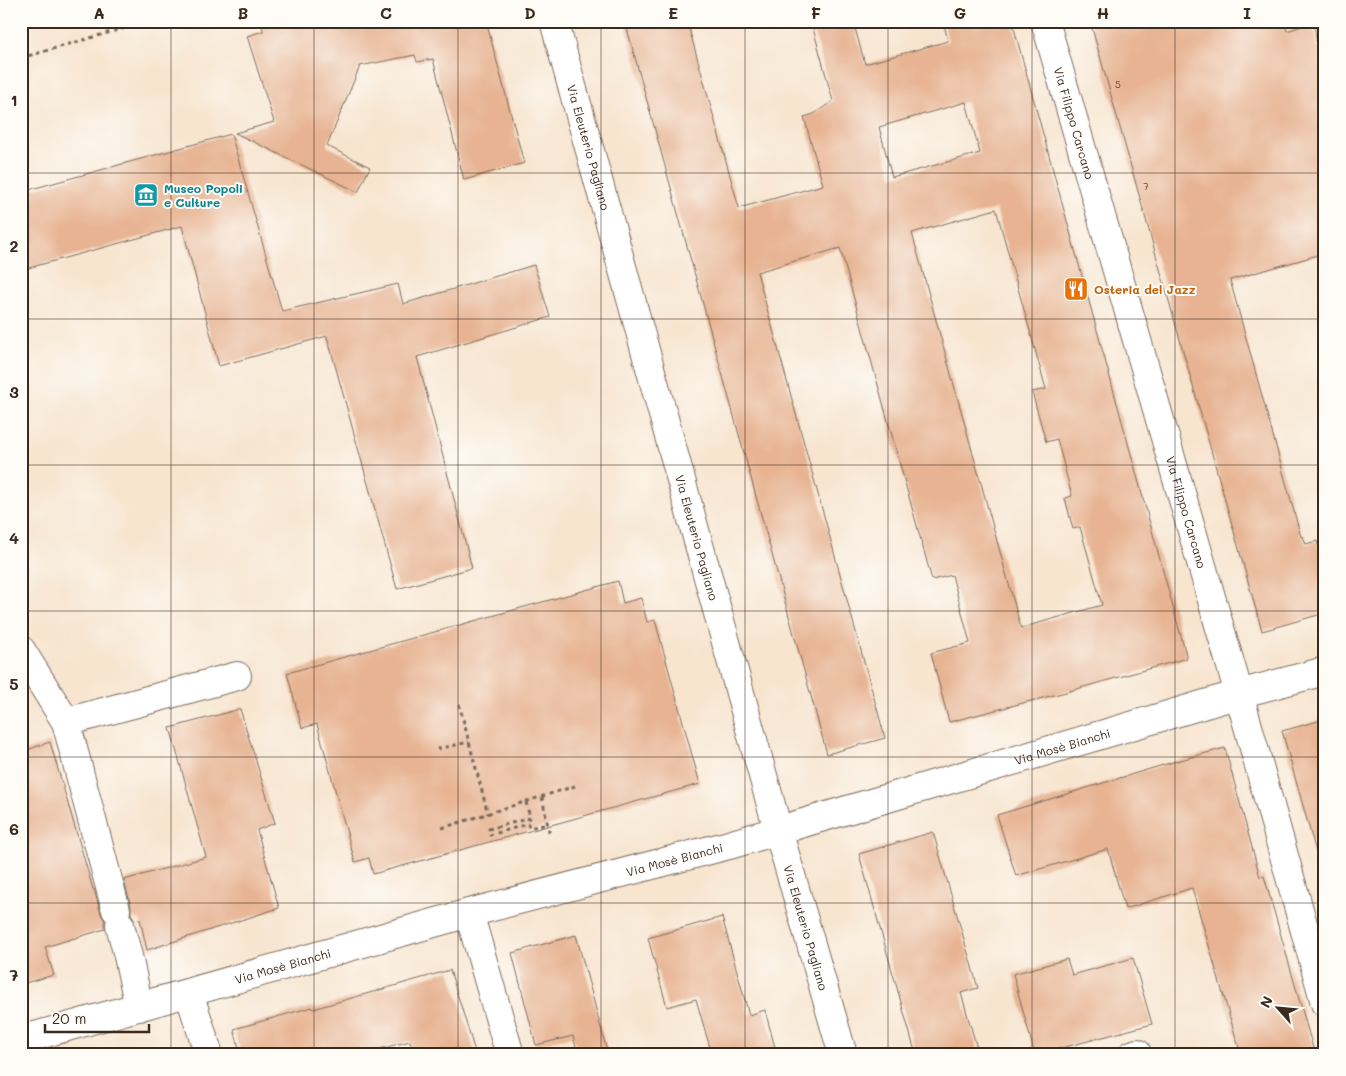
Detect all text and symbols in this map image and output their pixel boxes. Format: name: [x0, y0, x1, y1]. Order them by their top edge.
text: A: [93, 2, 105, 23]
text: B: [238, 2, 248, 23]
text: C: [380, 2, 392, 23]
text: D: [524, 2, 536, 23]
text: E: [668, 2, 678, 23]
text: F: [811, 2, 821, 23]
text: G: [954, 2, 966, 23]
text: H: [1097, 2, 1109, 23]
text: I: [1243, 2, 1251, 23]
street label: Via Filippo Carcano: [1051, 65, 1098, 181]
house number: 5: [1115, 77, 1121, 91]
street label: Via Eleuterio Pagliano: [564, 83, 614, 212]
text: 1: [10, 89, 18, 110]
house number: 7: [1143, 179, 1149, 193]
place label: Museo Popoli e Culture: [164, 180, 243, 210]
museum icon: Museo Popoli e Culture: [133, 182, 159, 208]
text: 2: [10, 235, 19, 256]
restaurant icon: Osteria del Jazz: [1063, 276, 1089, 302]
place label: Osteria del Jazz: [1094, 281, 1196, 297]
text: 3: [9, 381, 19, 402]
street label: Via Filippo Carcano: [1163, 454, 1210, 570]
street label: Via Eleuterio Pagliano: [672, 473, 722, 602]
text: 4: [9, 527, 19, 548]
text: 5: [9, 673, 19, 694]
street label: Via Mosè Bianchi: [1012, 725, 1112, 768]
text: 6: [9, 818, 19, 839]
street label: Via Mosè Bianchi: [624, 839, 725, 880]
street label: Via Eleuterio Pagliano: [780, 863, 832, 992]
street label: Via Mosè Bianchi: [233, 945, 333, 987]
text: 7: [10, 964, 19, 985]
north arrow: [1254, 984, 1304, 1034]
text: N: [1255, 993, 1277, 1011]
scale bar: [45, 1001, 149, 1033]
text: 20 m: [52, 1008, 86, 1028]

